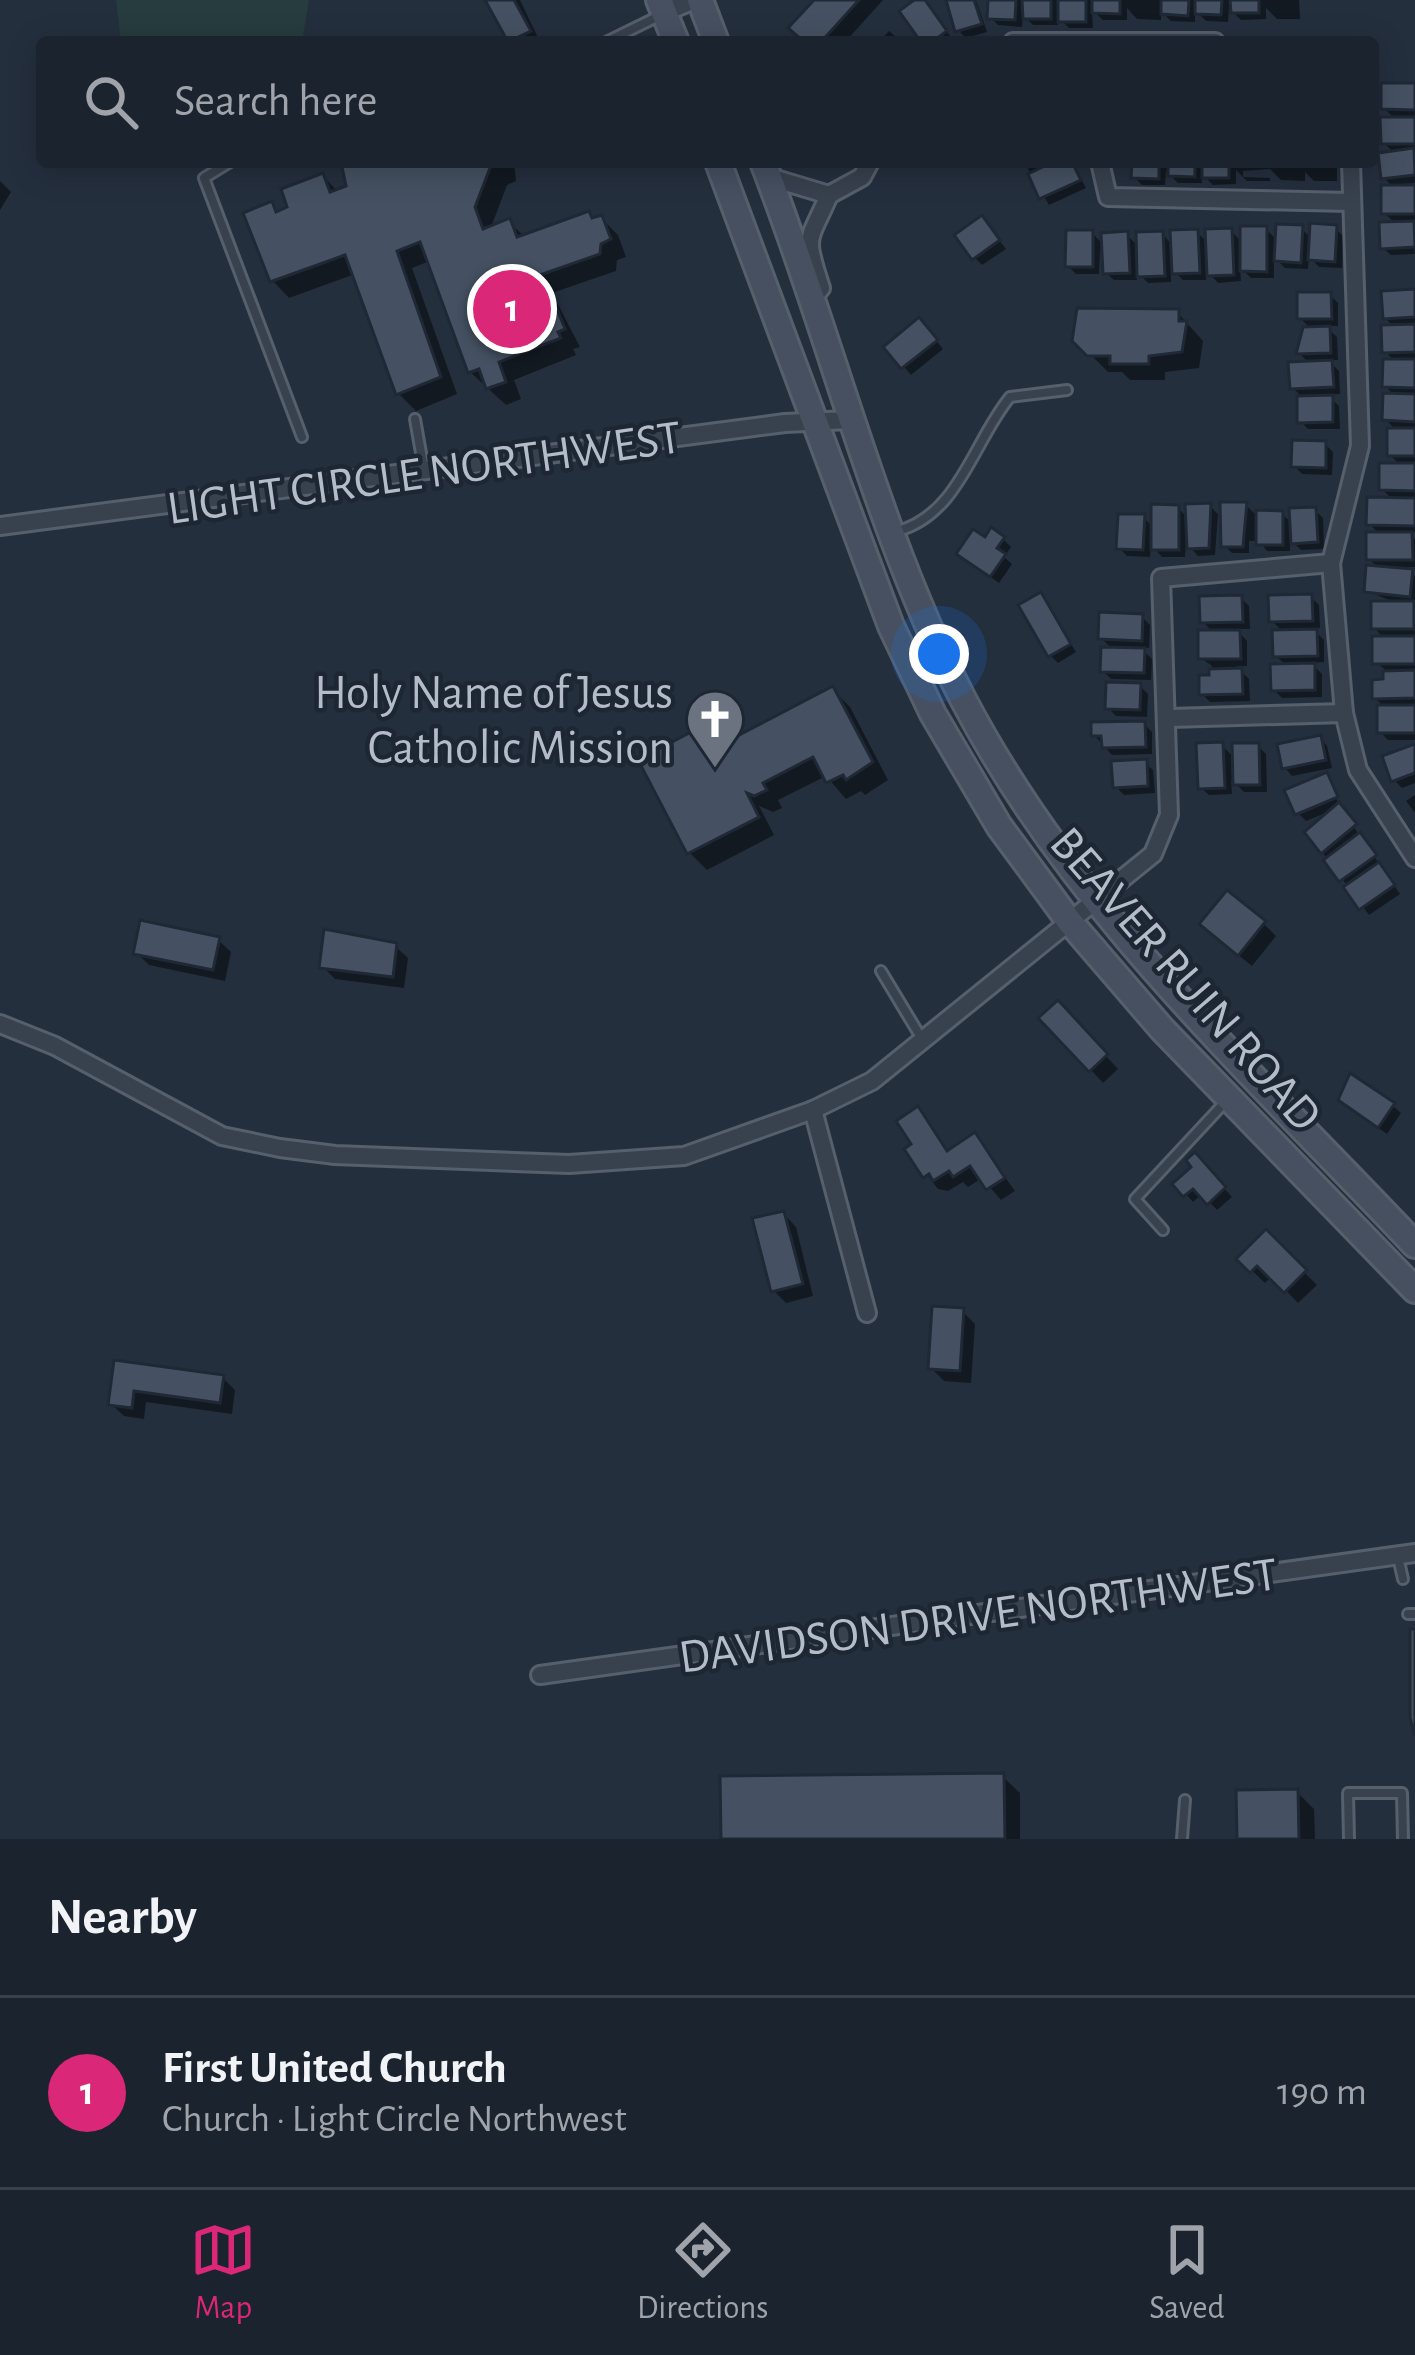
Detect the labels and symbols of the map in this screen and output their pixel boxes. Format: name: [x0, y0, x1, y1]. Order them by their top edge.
pin: 1: [473, 264, 551, 354]
street label: LIGHT CIRCLE NORTHWEST: [164, 414, 685, 534]
your location: [909, 624, 969, 684]
place label: Holy Name of Jesus Catholic Mission: [314, 670, 673, 773]
church icon: Holy Name of Jesus Catholic Mission: [684, 688, 746, 770]
street label: BEAVER RUIN ROAD: [1041, 819, 1329, 1141]
street label: DAVIDSON DRIVE NORTHWEST: [676, 1551, 1281, 1683]

